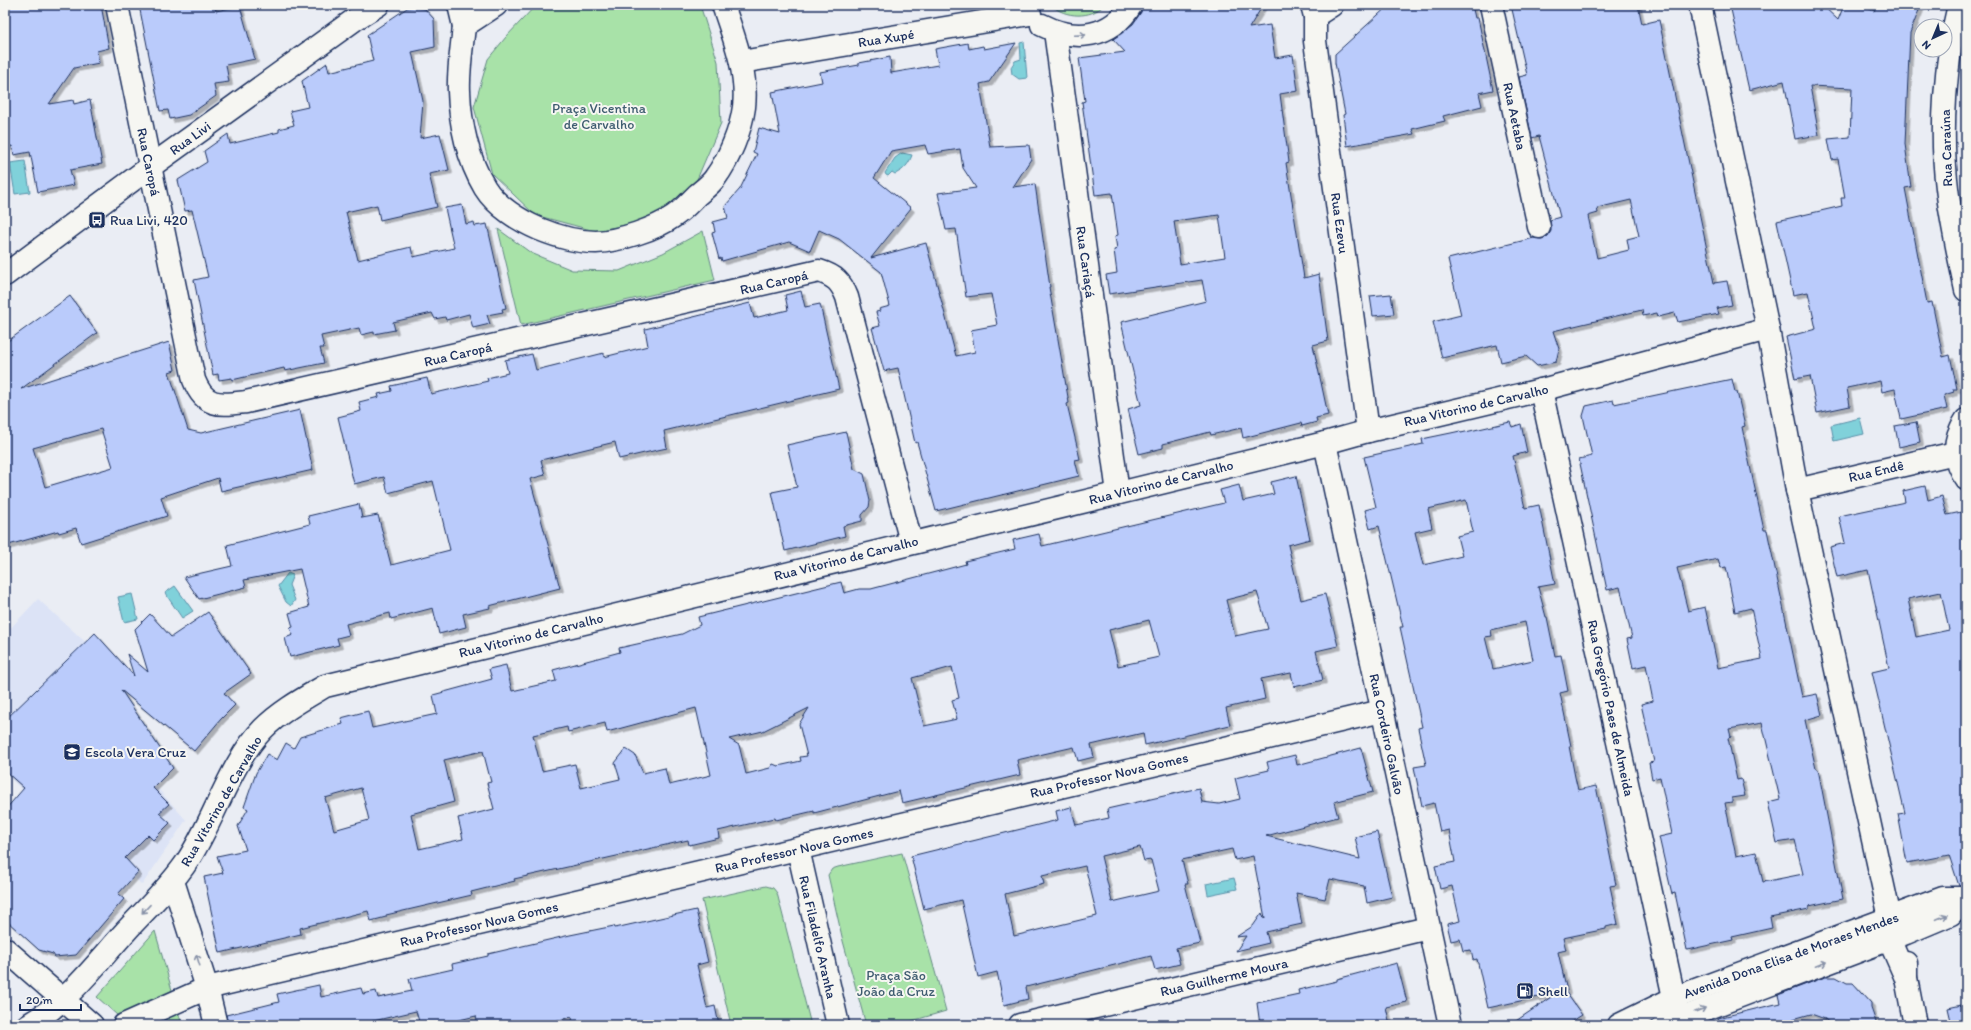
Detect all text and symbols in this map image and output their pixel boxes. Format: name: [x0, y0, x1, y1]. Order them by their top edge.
north arrow: [1913, 18, 1953, 58]
street label: Rua Xupé: [857, 26, 916, 51]
one-way arrow: [1073, 31, 1086, 39]
text: N: [1919, 38, 1934, 52]
street label: Rua Aetaba: [1499, 81, 1530, 152]
park label: Praça Vicentina de Carvalho: [552, 100, 647, 133]
street label: Rua Caraúna: [1937, 109, 1956, 187]
street label: Rua Livi: [166, 118, 214, 159]
street label: Rua Caropá: [133, 126, 164, 199]
street label: Rua Ezevu: [1327, 191, 1352, 255]
bus stop icon: Rua Livi, 420: [87, 210, 107, 230]
place label: Rua Livi, 420: [110, 212, 188, 229]
street label: Rua Cariaçá: [1072, 225, 1099, 300]
street label: Rua Caropá: [738, 266, 811, 299]
street label: Rua Caropá: [422, 338, 495, 371]
street label: Rua Vitorino de Carvalho: [1402, 381, 1550, 430]
street label: Rua Vitorino de Carvalho: [1087, 456, 1235, 509]
street label: Rua Endê: [1847, 457, 1906, 486]
street label: Rua Vitorino de Carvalho: [772, 532, 920, 585]
street label: Rua Vitorino de Carvalho: [457, 609, 605, 662]
street label: Rua Gregório Paes de Almeida: [1583, 618, 1638, 798]
street label: Rua Cordeiro Galvão: [1365, 672, 1408, 796]
street label: Rua Vitorino de Carvalho: [177, 733, 266, 870]
school or university icon: Escola Vera Cruz: [62, 742, 82, 762]
place label: Escola Vera Cruz: [85, 744, 186, 761]
street label: Rua Professor Nova Gomes: [1028, 749, 1190, 802]
street label: Rua Professor Nova Gomes: [713, 824, 875, 877]
street label: Rua Filadelfo Aranha: [795, 874, 840, 1000]
street label: Rua Professor Nova Gomes: [398, 898, 560, 951]
one-way arrow: [142, 904, 151, 914]
street label: Avenida Dona Elisa de Moraes Mendes: [1681, 909, 1901, 1002]
one-way arrow: [1936, 913, 1948, 920]
one-way arrow: [194, 954, 201, 967]
street label: Rua Guilherme Moura: [1159, 954, 1290, 1000]
one-way arrow: [1815, 960, 1827, 968]
park label: Praça São João da Cruz: [857, 967, 935, 1000]
fuel station icon: Shell: [1515, 981, 1535, 1001]
place label: Shell: [1538, 983, 1568, 1000]
scale bar: [20, 986, 81, 1012]
text: 20 m: [26, 993, 53, 1007]
one-way arrow: [1693, 1006, 1705, 1014]

